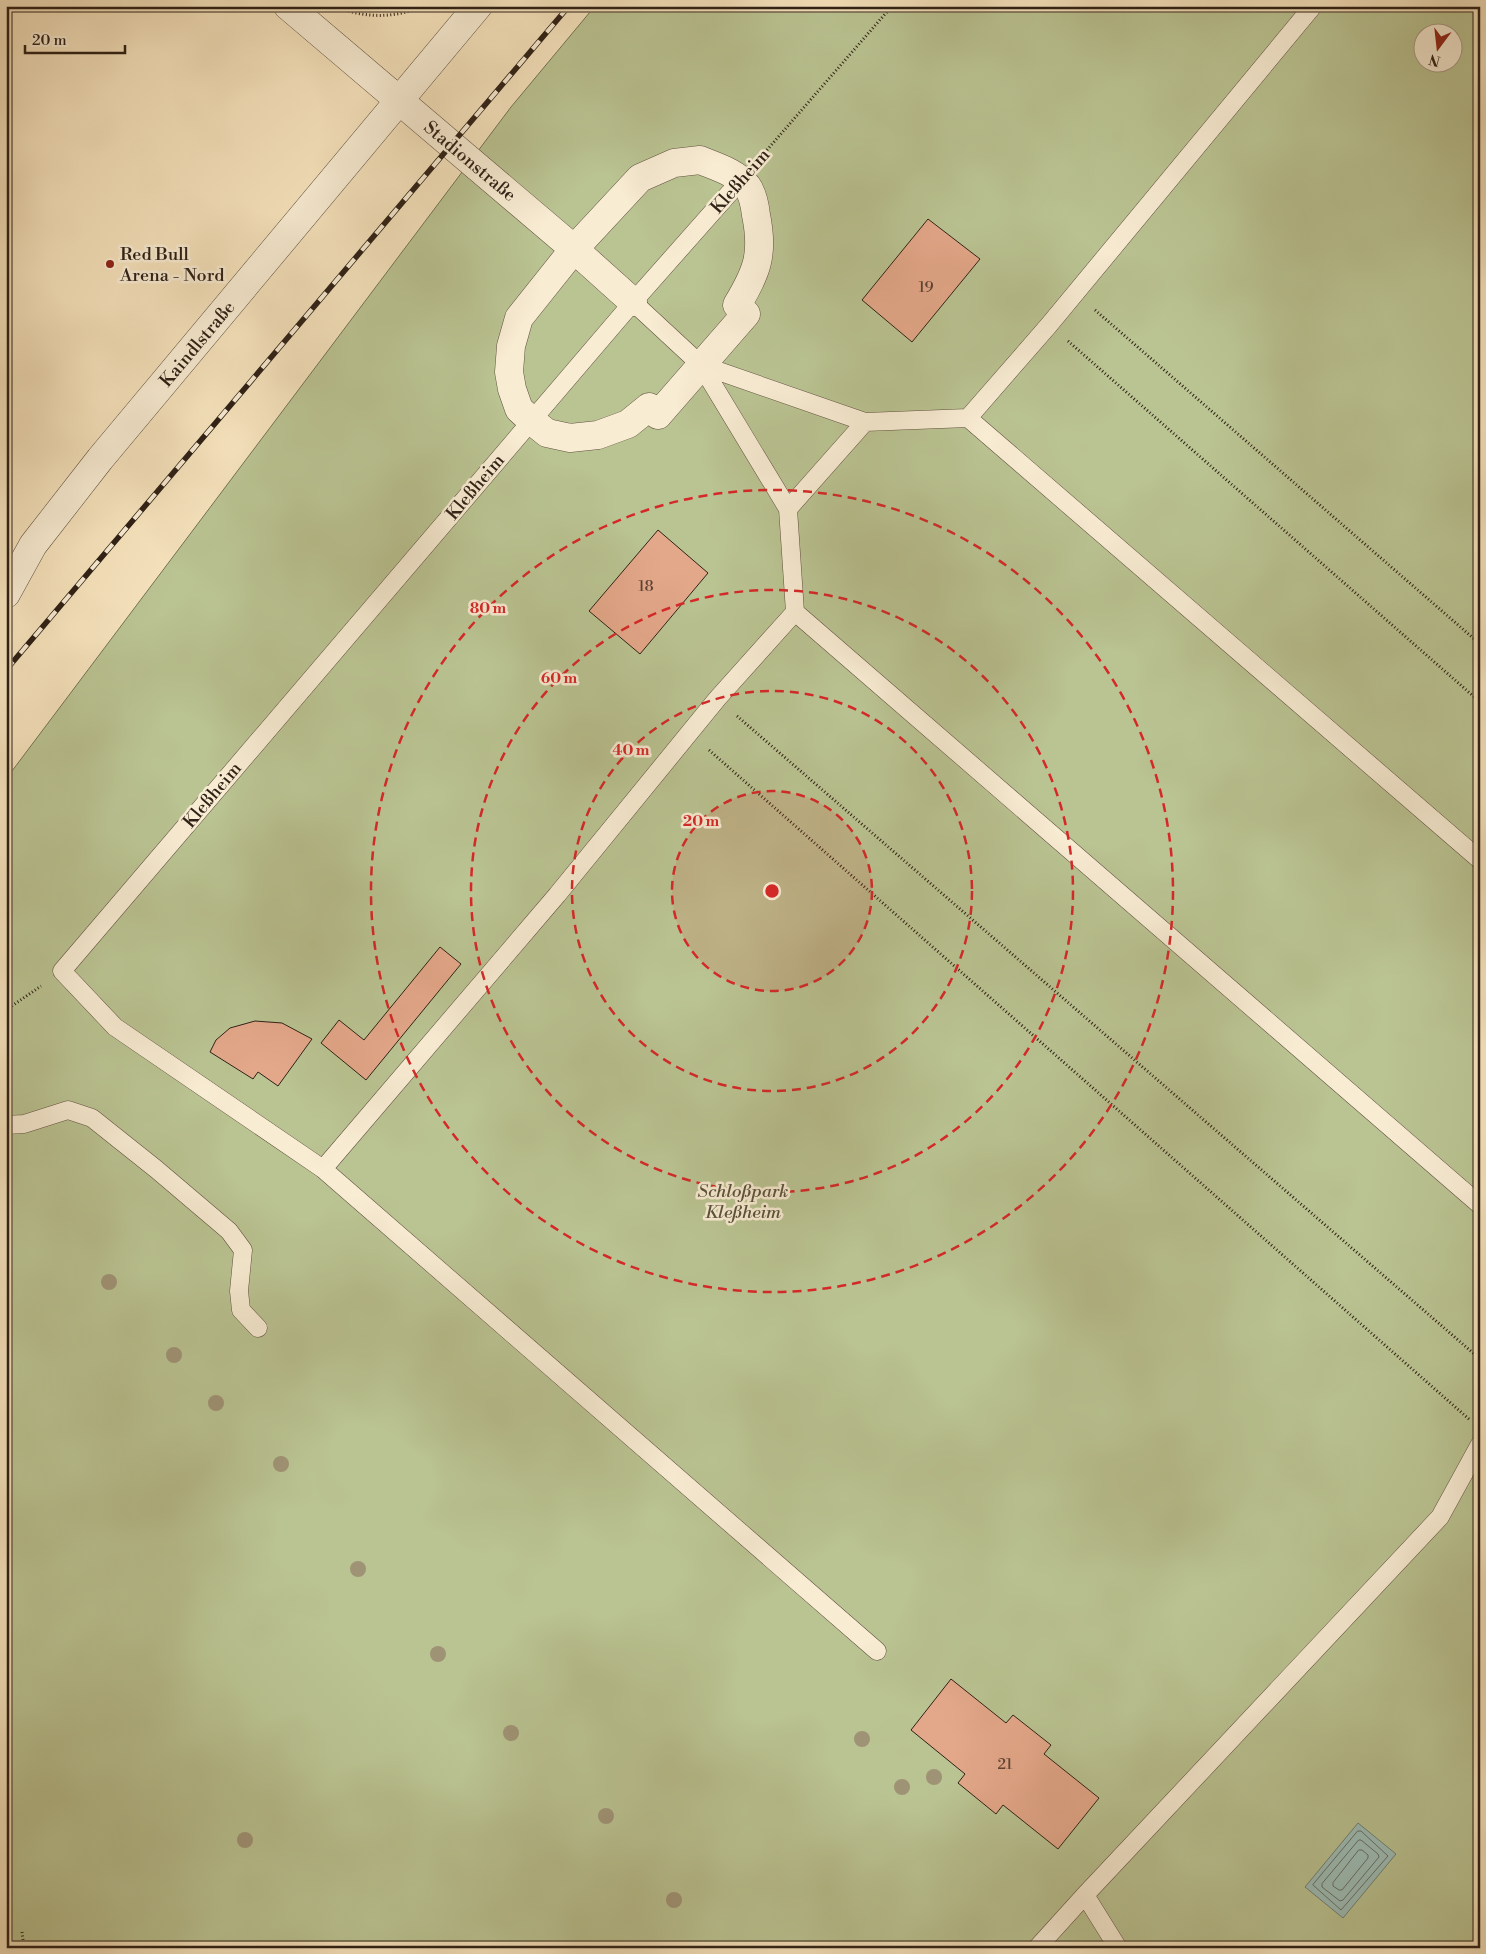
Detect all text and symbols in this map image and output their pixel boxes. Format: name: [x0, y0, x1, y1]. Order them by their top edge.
scale bar: [25, 22, 125, 54]
north arrow: [1414, 22, 1464, 72]
text: 20 m: [32, 31, 67, 50]
text: N: [1427, 49, 1443, 70]
street label: Stadionstraße: [419, 116, 521, 207]
street label: Kleßheim: [706, 144, 775, 219]
place label: Red Bull Arena - Nord: [119, 243, 225, 287]
marker: Red Bull Arena - Nord: [104, 258, 116, 270]
house number: 19: [918, 278, 934, 297]
street label: Kaindlstraße: [155, 296, 240, 392]
street label: Kleßheim: [441, 449, 510, 525]
house number: 18: [638, 577, 654, 596]
text: 80 m: [470, 599, 507, 618]
text: 60 m: [541, 669, 578, 688]
text: 40 m: [612, 741, 650, 760]
street label: Kleßheim: [178, 757, 247, 833]
text: 20 m: [683, 812, 720, 831]
centre of rings: [763, 882, 781, 900]
park label: Schloßpark Kleßheim: [698, 1180, 788, 1224]
house number: 21: [997, 1755, 1013, 1774]

